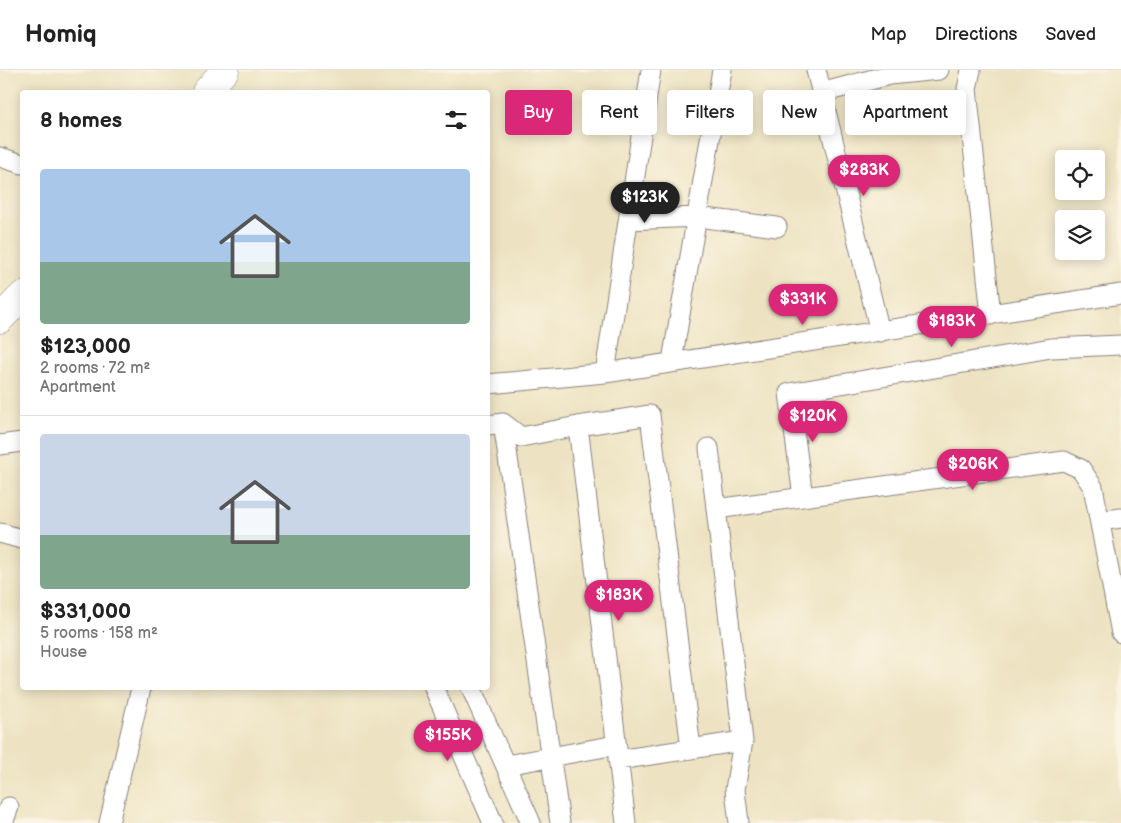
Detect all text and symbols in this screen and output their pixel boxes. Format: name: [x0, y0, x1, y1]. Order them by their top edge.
text: Homiq: [25, 20, 97, 49]
text: Map: [871, 24, 907, 45]
text: Directions: [935, 24, 1017, 45]
text: Saved: [1045, 24, 1096, 45]
chip: Buy: [505, 90, 572, 135]
chip: Rent: [582, 90, 657, 135]
chip: Filters: [667, 90, 753, 135]
chip: New: [763, 90, 835, 135]
chip: Apartment: [845, 90, 966, 135]
icon: filters: [442, 106, 470, 134]
text: 8 homes: [40, 108, 122, 133]
map controls: [1055, 150, 1105, 260]
button: locate: [1055, 150, 1105, 200]
pin: $283K: [829, 154, 899, 197]
text: $283K: [839, 161, 889, 180]
pin: $123K: [610, 182, 680, 224]
text: $123K: [622, 188, 668, 207]
icon: home: [210, 201, 300, 291]
button: layers: [1055, 210, 1105, 260]
pin: $331K: [768, 284, 838, 326]
text: $331K: [780, 290, 826, 309]
pin: $183K: [917, 306, 987, 348]
text: $183K: [928, 312, 976, 331]
text: $123,000: [40, 334, 131, 359]
text: 2 rooms · 72 m²: [40, 359, 150, 378]
text: Apartment: [40, 378, 116, 397]
pin: $120K: [778, 400, 848, 443]
text: $120K: [789, 407, 837, 426]
pin: $206K: [938, 448, 1008, 491]
text: $206K: [948, 455, 998, 474]
icon: home: [210, 467, 300, 557]
pin: $183K: [584, 580, 654, 622]
text: $183K: [595, 586, 643, 605]
text: $331,000: [40, 599, 131, 624]
text: 5 rooms · 158 m²: [40, 624, 158, 643]
text: House: [40, 643, 87, 662]
pin: $155K: [413, 720, 483, 762]
text: $155K: [425, 726, 471, 745]

